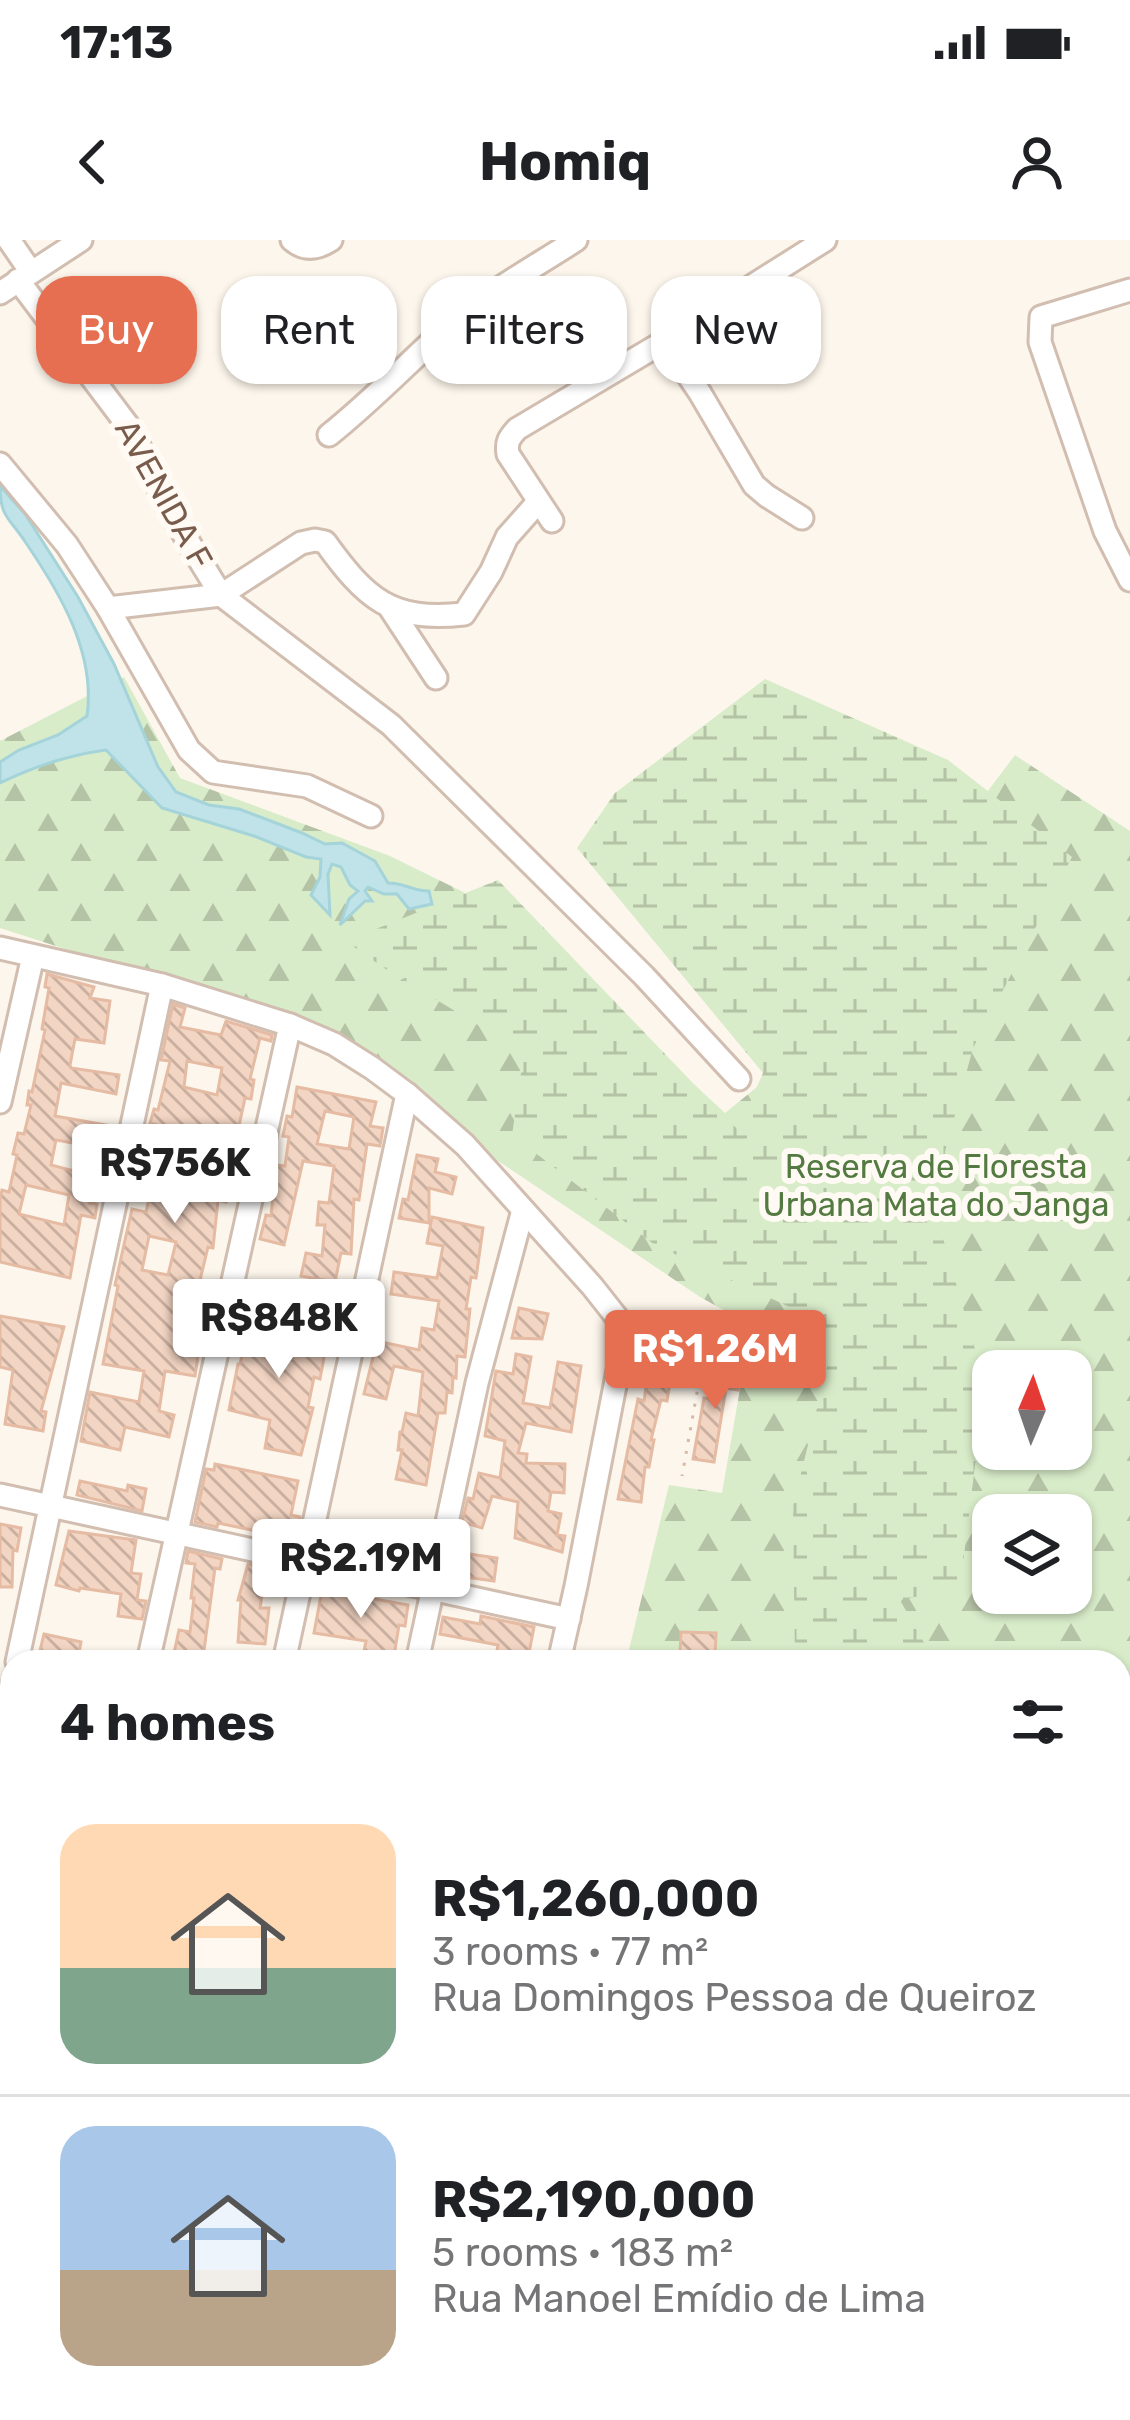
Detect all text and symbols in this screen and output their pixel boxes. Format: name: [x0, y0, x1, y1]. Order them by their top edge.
text: 17:13: [60, 16, 173, 69]
icon: back: [60, 129, 126, 195]
icon: person: [1004, 129, 1070, 195]
text: Homiq: [479, 130, 651, 194]
chip: Buy: [36, 276, 197, 384]
chip: Rent: [221, 276, 397, 384]
chip: Filters: [421, 276, 627, 384]
chip: New: [651, 276, 821, 384]
street label: AVENIDA F: [107, 412, 221, 576]
pin: R$756K: [77, 1124, 273, 1226]
text: R$756K: [99, 1140, 251, 1186]
park label: Reserva de Floresta Urbana Mata do Janga: [763, 1147, 1109, 1224]
pin: R$848K: [181, 1279, 377, 1381]
text: R$848K: [200, 1295, 358, 1341]
pin: R$1.26M: [604, 1310, 826, 1412]
text: R$1.26M: [632, 1326, 798, 1372]
north arrow: [972, 1350, 1092, 1470]
map controls: [972, 1350, 1092, 1614]
button: layers: [972, 1494, 1092, 1614]
pin: R$2.19M: [250, 1519, 472, 1621]
text: R$2.19M: [279, 1535, 443, 1581]
icon: filters: [1005, 1689, 1071, 1755]
text: 4 homes: [60, 1692, 275, 1753]
text: R$1,260,000: [432, 1868, 759, 1929]
icon: home: [156, 1872, 300, 2016]
text: 3 rooms · 77 m²: [432, 1929, 708, 1975]
text: Rua Domingos Pessoa de Queiroz: [432, 1975, 1036, 2021]
text: R$2,190,000: [432, 2169, 756, 2230]
icon: home: [156, 2174, 300, 2318]
text: 5 rooms · 183 m²: [432, 2230, 733, 2276]
text: Rua Manoel Emídio de Lima: [432, 2276, 926, 2322]

